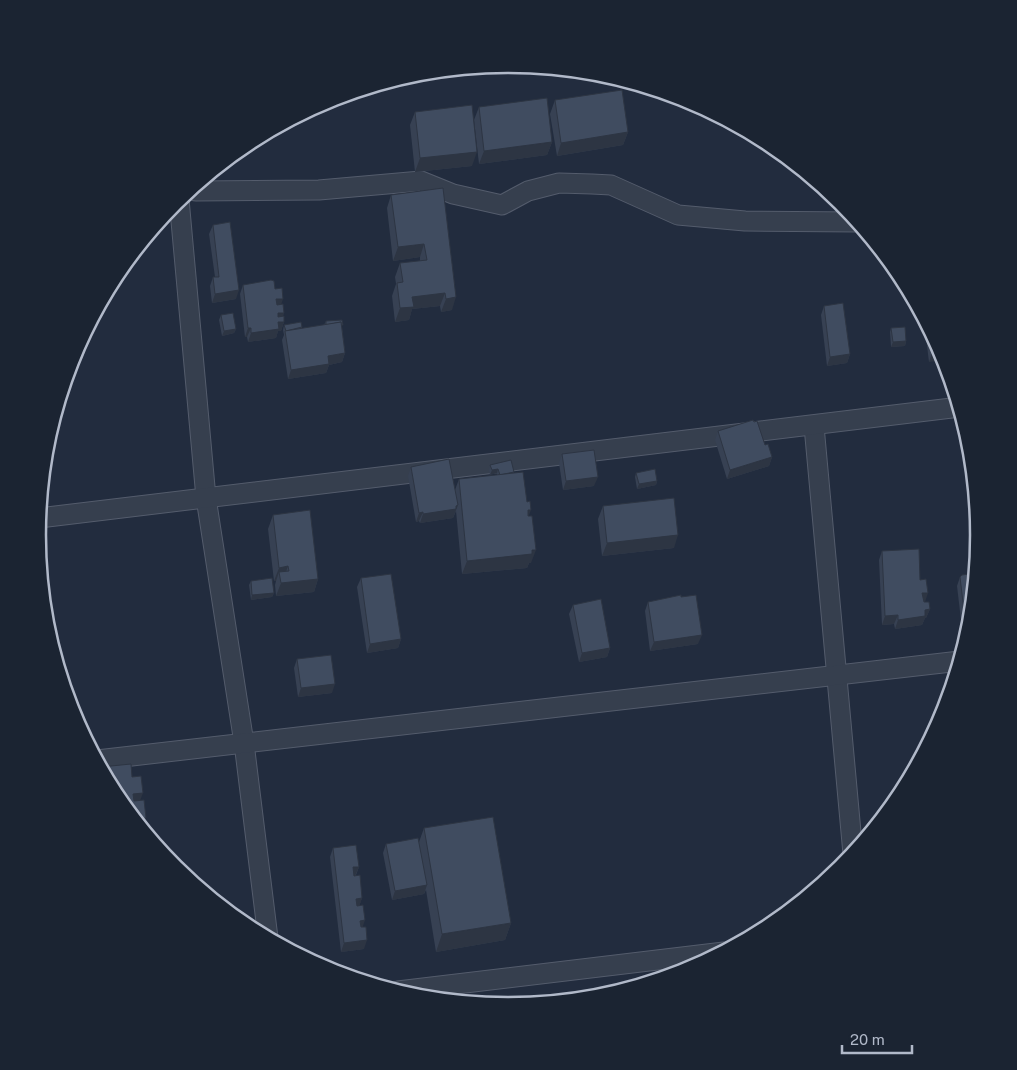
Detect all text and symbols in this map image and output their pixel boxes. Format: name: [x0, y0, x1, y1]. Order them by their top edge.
scale bar: [842, 1022, 912, 1054]
text: 20 m: [850, 1031, 885, 1048]

